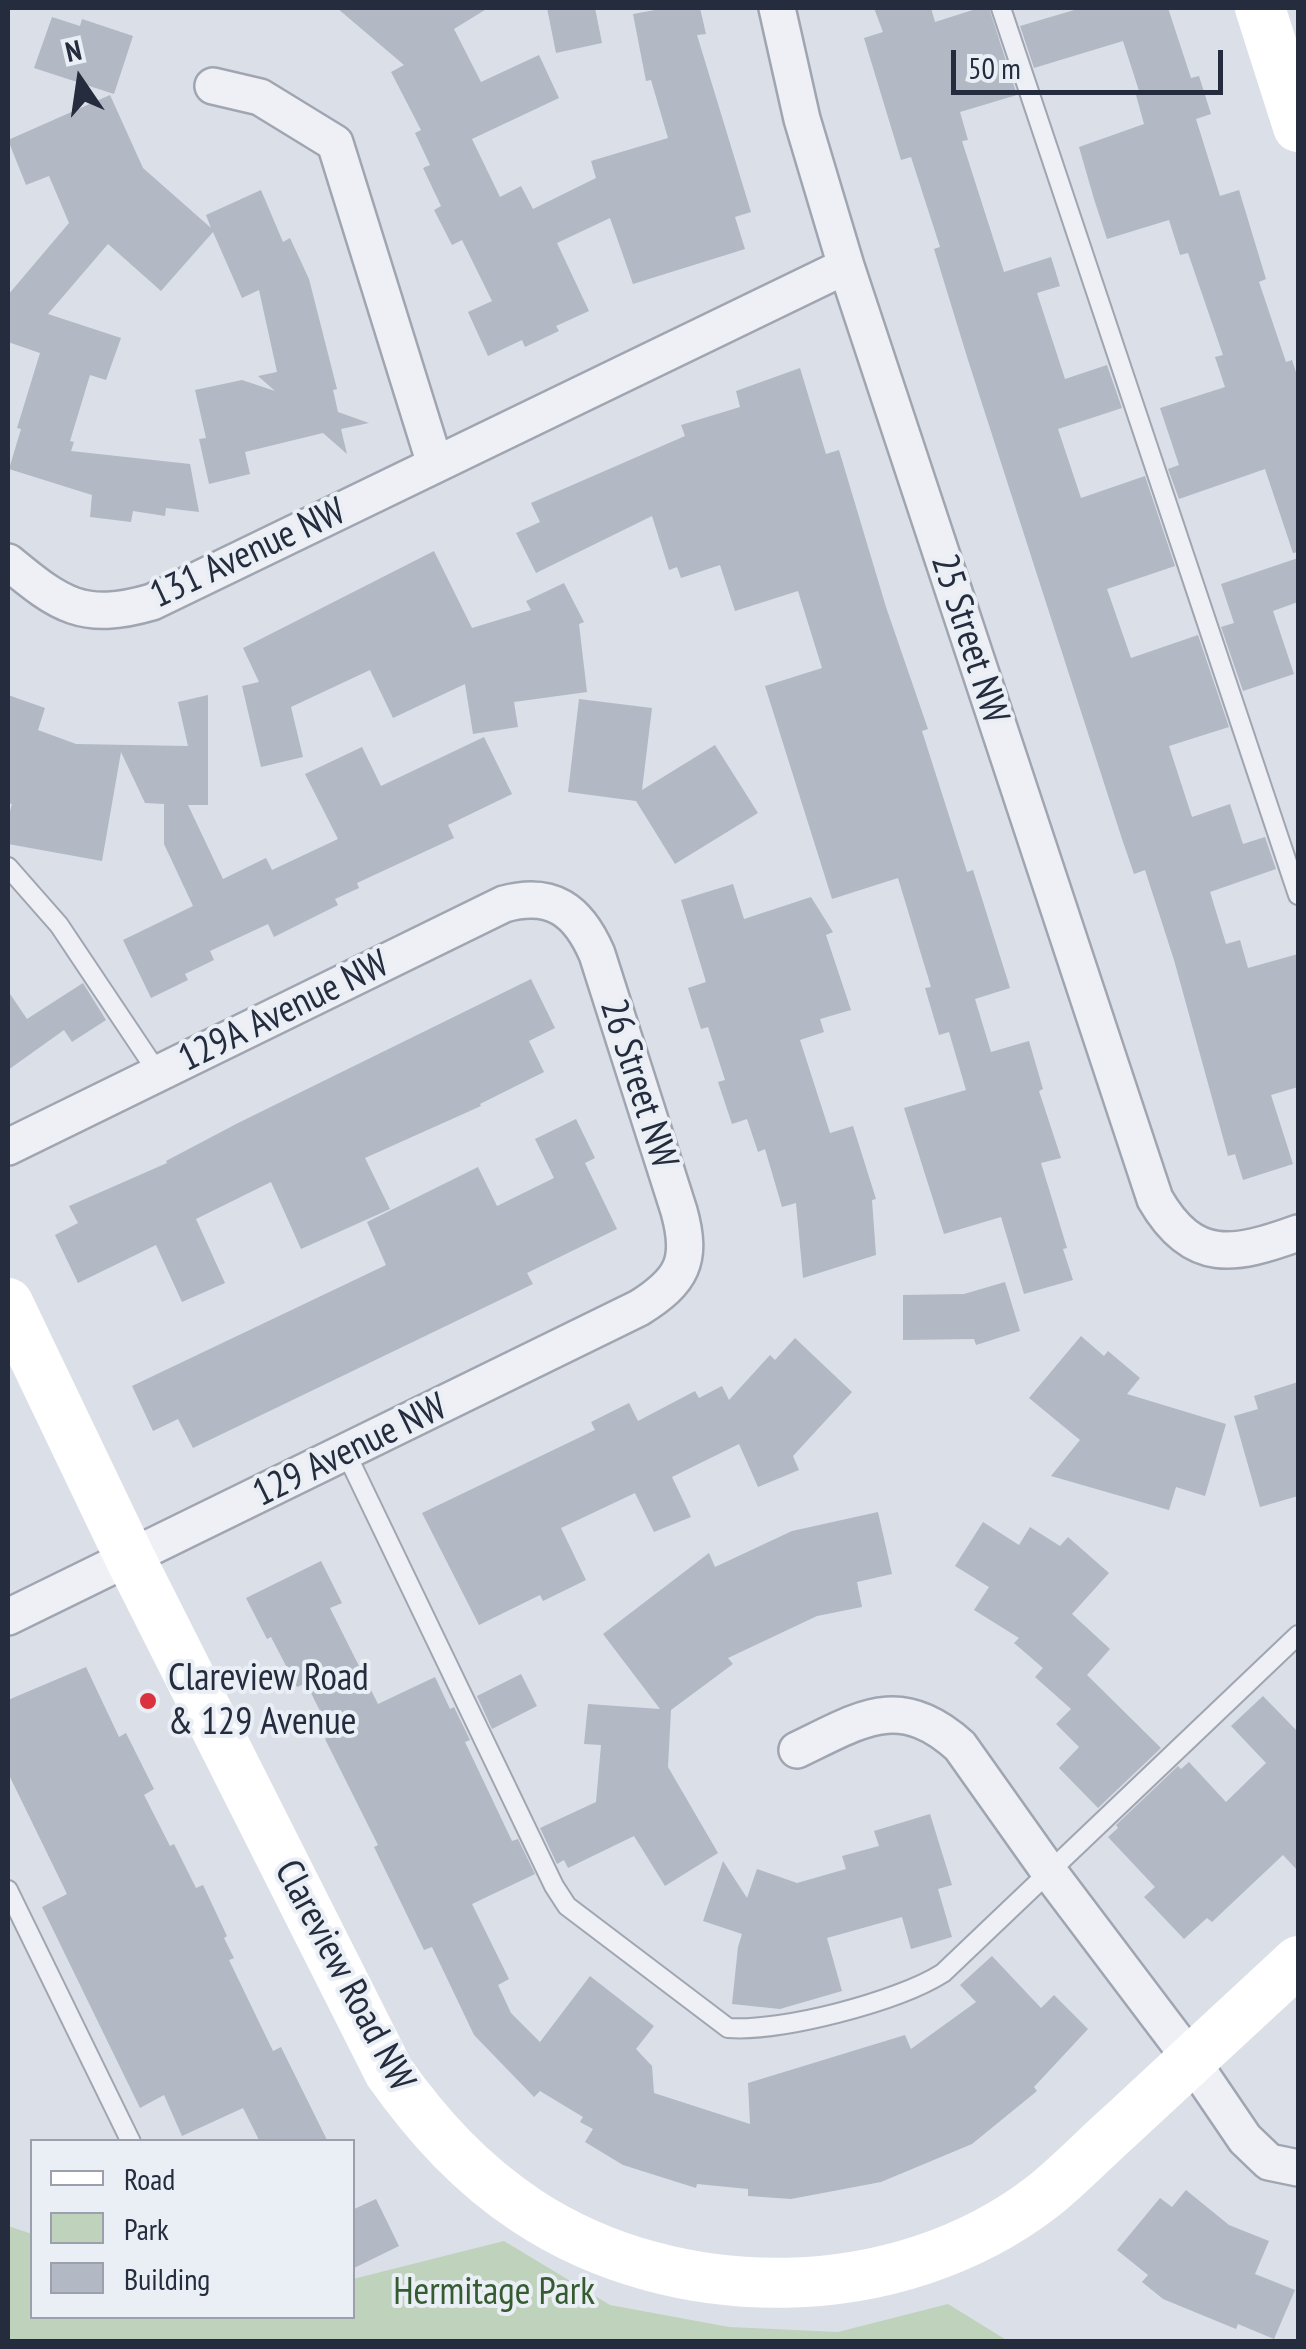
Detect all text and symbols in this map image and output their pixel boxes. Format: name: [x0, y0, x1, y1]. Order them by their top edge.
north arrow: [30, 30, 130, 130]
scale bar: [956, 30, 1228, 92]
text: N: [62, 31, 85, 70]
text: 50 m: [968, 48, 1021, 87]
street label: 131 Avenue NW: [143, 489, 353, 619]
street label: 25 Street NW: [920, 549, 1018, 729]
street label: 129A Avenue NW: [172, 942, 396, 1082]
street label: 26 Street NW: [589, 994, 687, 1174]
street label: 129 Avenue NW: [246, 1385, 454, 1517]
place label: Clareview Road & 129 Avenue: [168, 1656, 369, 1746]
marker: Clareview Road & 129 Avenue: [137, 1690, 159, 1712]
street label: Clareview Road NW: [264, 1853, 424, 2099]
legend: [30, 2139, 355, 2319]
text: Road: [124, 2159, 175, 2198]
text: Park: [124, 2209, 169, 2248]
text: Building: [124, 2259, 210, 2298]
park label: Hermitage Park: [393, 2270, 595, 2316]

